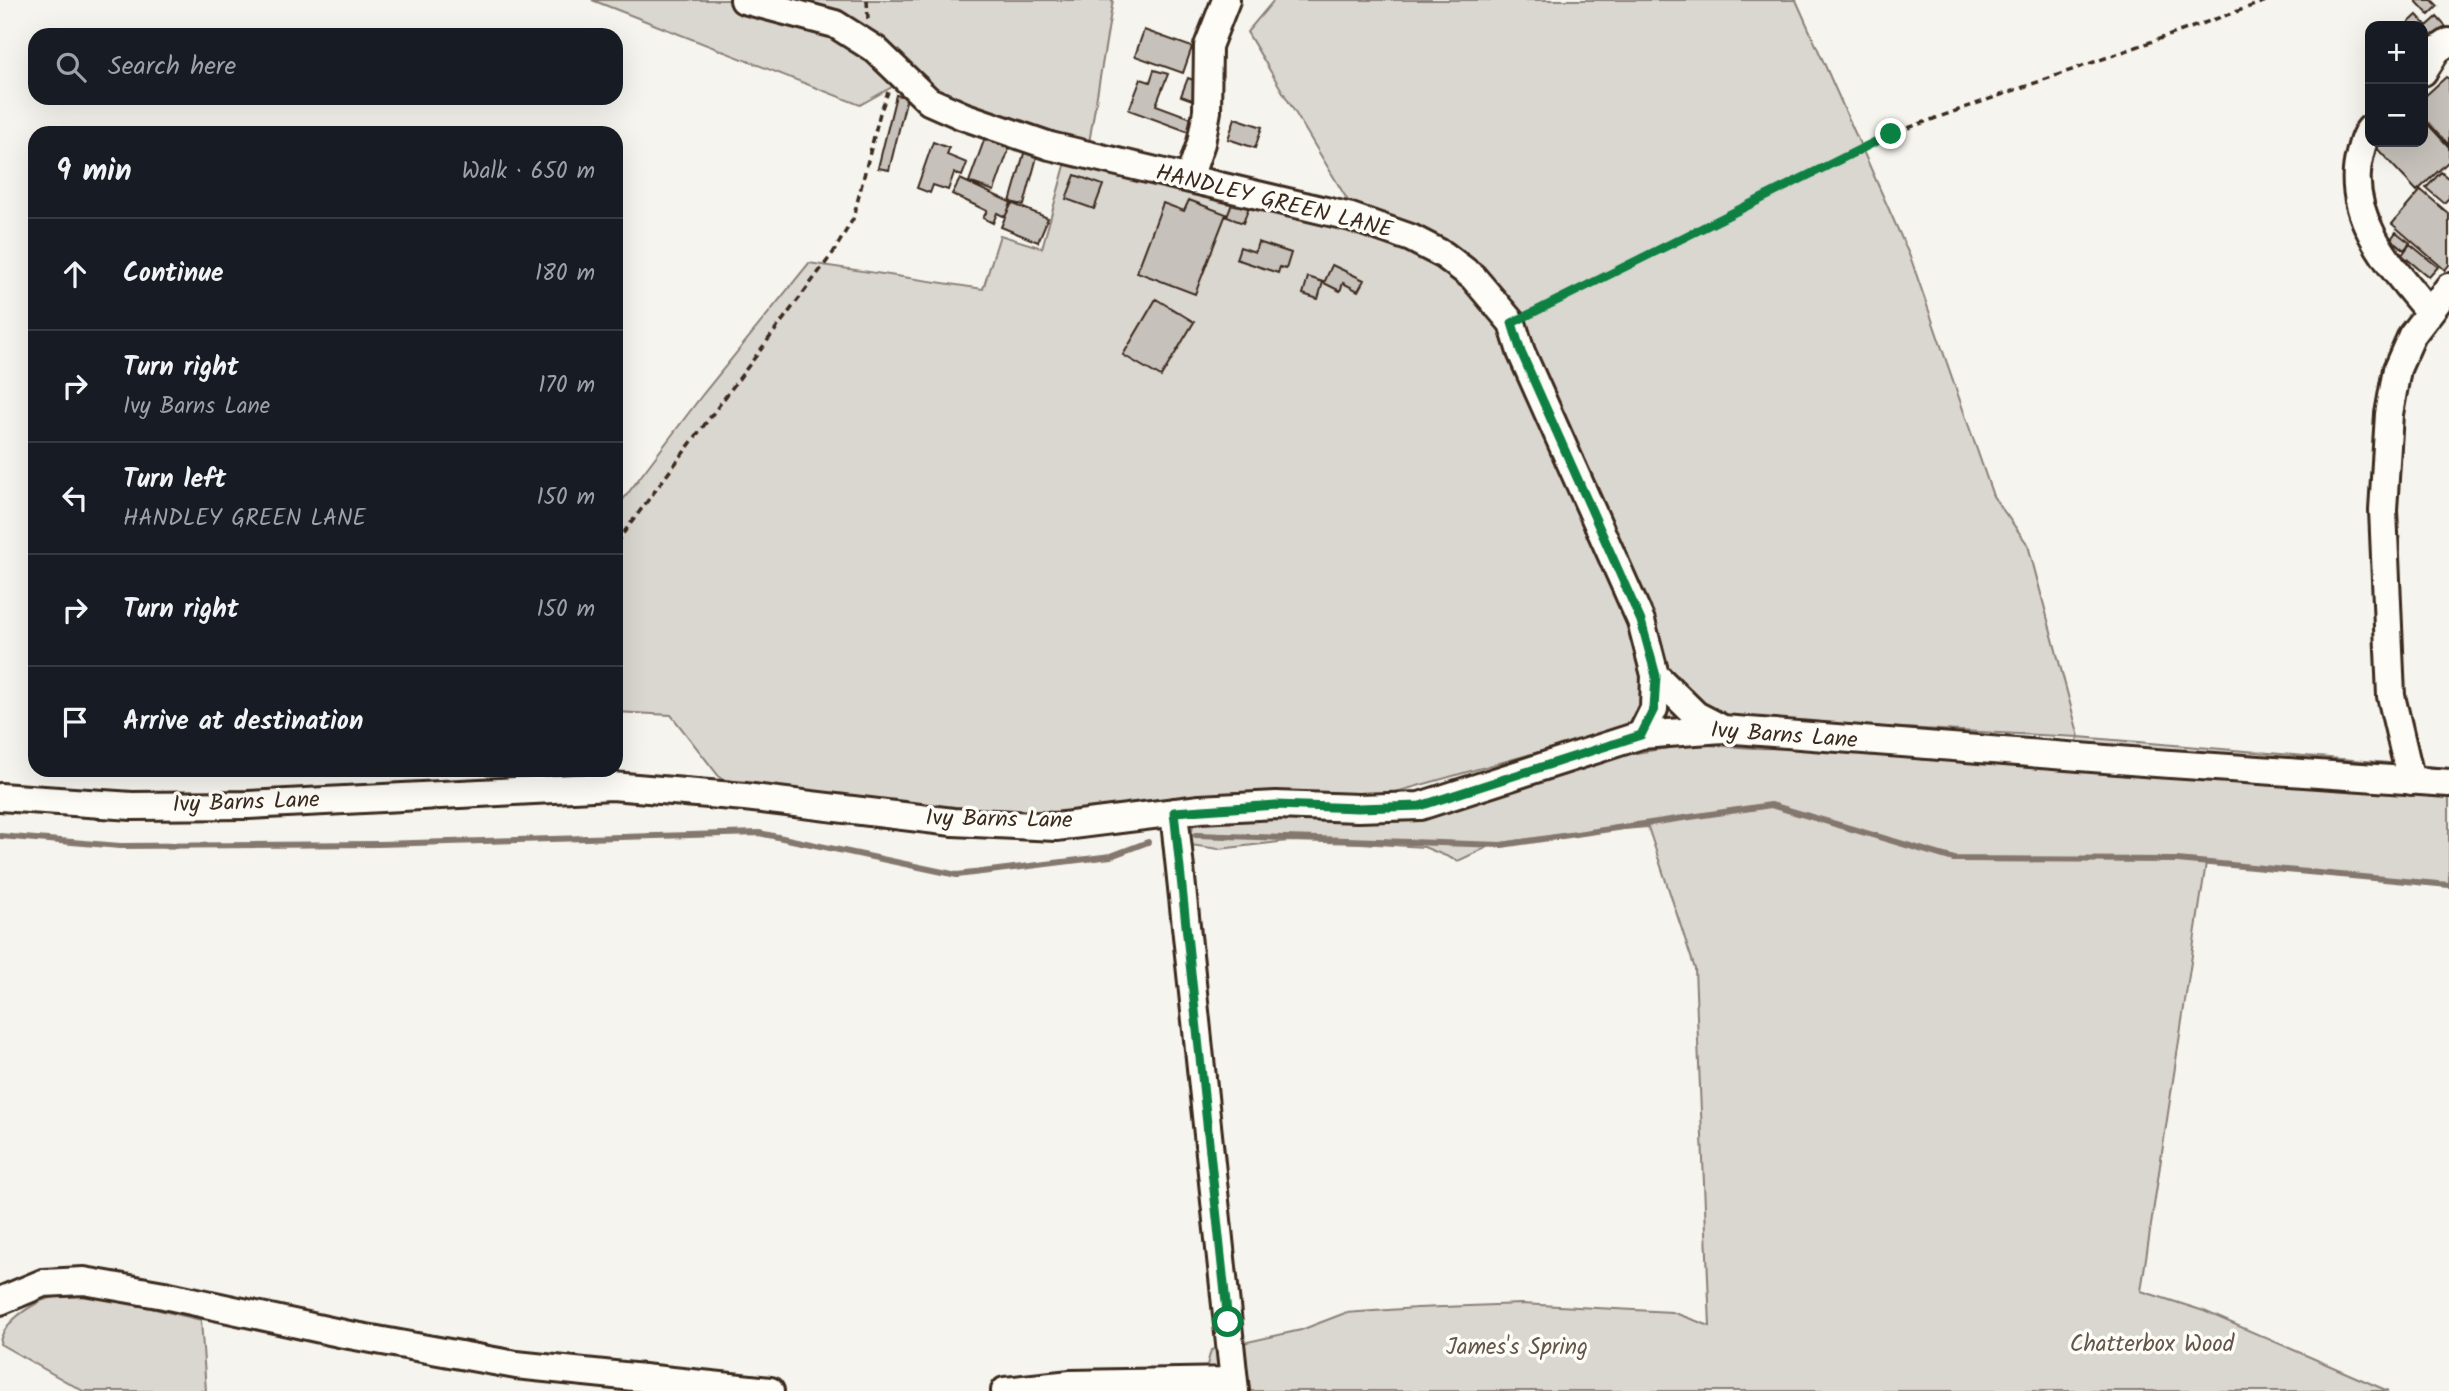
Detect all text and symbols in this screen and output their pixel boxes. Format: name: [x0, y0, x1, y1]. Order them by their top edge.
map controls: [2365, 21, 2428, 147]
button: +: [2365, 21, 2428, 84]
search box: [28, 28, 623, 105]
text: Search here: [108, 46, 236, 88]
icon: search: [52, 48, 90, 86]
button: −: [2365, 84, 2428, 147]
route end: [1875, 118, 1906, 149]
text: 9 min: [56, 148, 132, 196]
text: Walk · 650 m: [462, 154, 595, 190]
street label: HANDLEY GREEN LANE: [1152, 155, 1397, 249]
text: Continue: [123, 253, 224, 295]
icon: ahead: [56, 255, 94, 293]
text: 180 m: [535, 256, 595, 292]
text: Turn right: [123, 347, 239, 389]
icon: right: [56, 367, 94, 405]
text: 170 m: [538, 368, 595, 404]
text: Ivy Barns Lane: [123, 389, 270, 425]
text: Turn left: [123, 459, 226, 501]
icon: left: [56, 479, 94, 517]
text: 150 m: [536, 480, 595, 516]
text: HANDLEY GREEN LANE: [123, 501, 366, 537]
text: Turn right: [123, 589, 239, 631]
icon: right: [56, 591, 94, 629]
text: 150 m: [536, 592, 595, 628]
text: Arrive at destination: [123, 701, 363, 743]
icon: arrive: [56, 703, 94, 741]
street label: Ivy Barns Lane: [1709, 713, 1859, 759]
street label: Ivy Barns Lane: [172, 782, 320, 824]
street label: Ivy Barns Lane: [925, 801, 1073, 839]
route start: [1212, 1306, 1243, 1337]
park label: Chatterbox Wood: [2070, 1327, 2235, 1363]
park label: James's Spring: [1446, 1330, 1588, 1366]

